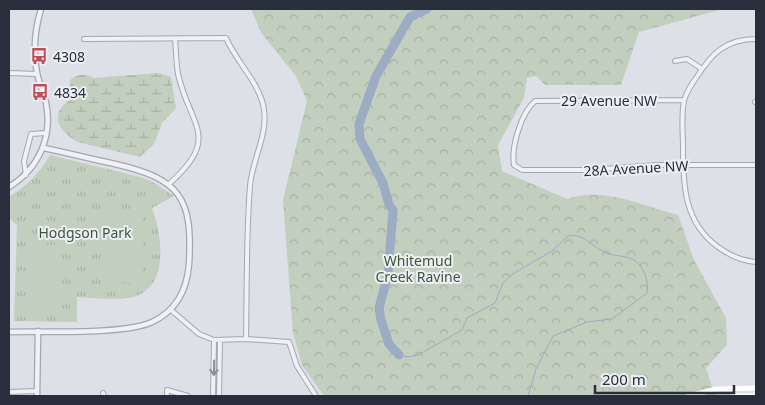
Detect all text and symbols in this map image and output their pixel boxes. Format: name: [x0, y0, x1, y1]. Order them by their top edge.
bus stop icon: 4308: [29, 46, 49, 66]
place label: 4308: [53, 47, 85, 66]
bus stop icon: 4834: [30, 82, 50, 102]
place label: 4834: [54, 83, 86, 102]
street label: 29 Avenue NW: [561, 91, 657, 110]
street label: 28A Avenue NW: [583, 156, 689, 180]
park label: Hodgson Park: [38, 223, 132, 242]
park label: Whitemud Creek Ravine: [375, 251, 461, 286]
one-way arrow: [209, 360, 219, 376]
scale bar: [595, 362, 734, 394]
text: 200 m: [602, 369, 646, 389]

